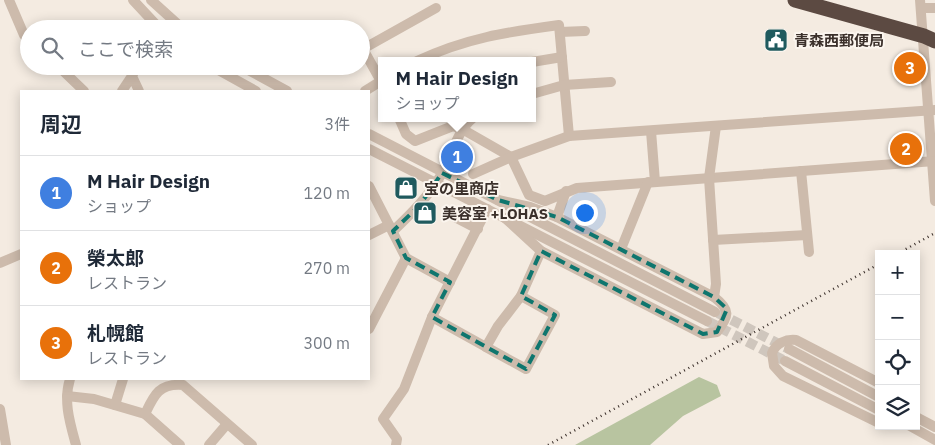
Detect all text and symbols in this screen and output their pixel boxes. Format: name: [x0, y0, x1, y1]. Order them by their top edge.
search box: [20, 20, 370, 75]
public building icon: 青森西郵便局: [763, 27, 789, 53]
place label: 青森西郵便局: [794, 31, 884, 50]
icon: search: [38, 34, 66, 62]
text: ここで検索: [78, 37, 173, 61]
pin: 3: [894, 49, 926, 87]
popup: [378, 57, 536, 122]
text: M Hair Design: [396, 66, 518, 90]
text: ショップ: [396, 93, 460, 113]
text: 周辺: [40, 110, 82, 138]
text: 3件: [324, 114, 350, 134]
pin: 2: [890, 130, 922, 168]
pin: 1: [441, 138, 473, 176]
text: M Hair Design: [87, 169, 210, 193]
shop icon: 宝の里商店: [393, 175, 419, 201]
place label: 宝の里商店: [424, 179, 499, 198]
text: 1: [51, 183, 61, 203]
text: 120 m: [303, 183, 350, 203]
text: ショップ: [87, 196, 151, 216]
shop icon: 美容室 +LOHAS: [412, 200, 438, 226]
your location: [572, 200, 598, 226]
place label: 美容室 +LOHAS: [442, 204, 548, 223]
text: 榮太郎: [87, 246, 144, 270]
map controls: [875, 250, 920, 430]
button: +: [875, 250, 920, 295]
text: 2: [51, 258, 61, 278]
text: 270 m: [303, 258, 350, 278]
text: レストラン: [87, 273, 167, 293]
button: −: [875, 295, 920, 340]
text: 札幌館: [87, 321, 144, 345]
text: 3: [51, 333, 61, 353]
text: 300 m: [303, 333, 350, 353]
button: locate: [875, 340, 920, 385]
text: レストラン: [87, 348, 167, 368]
button: layers: [875, 385, 920, 430]

